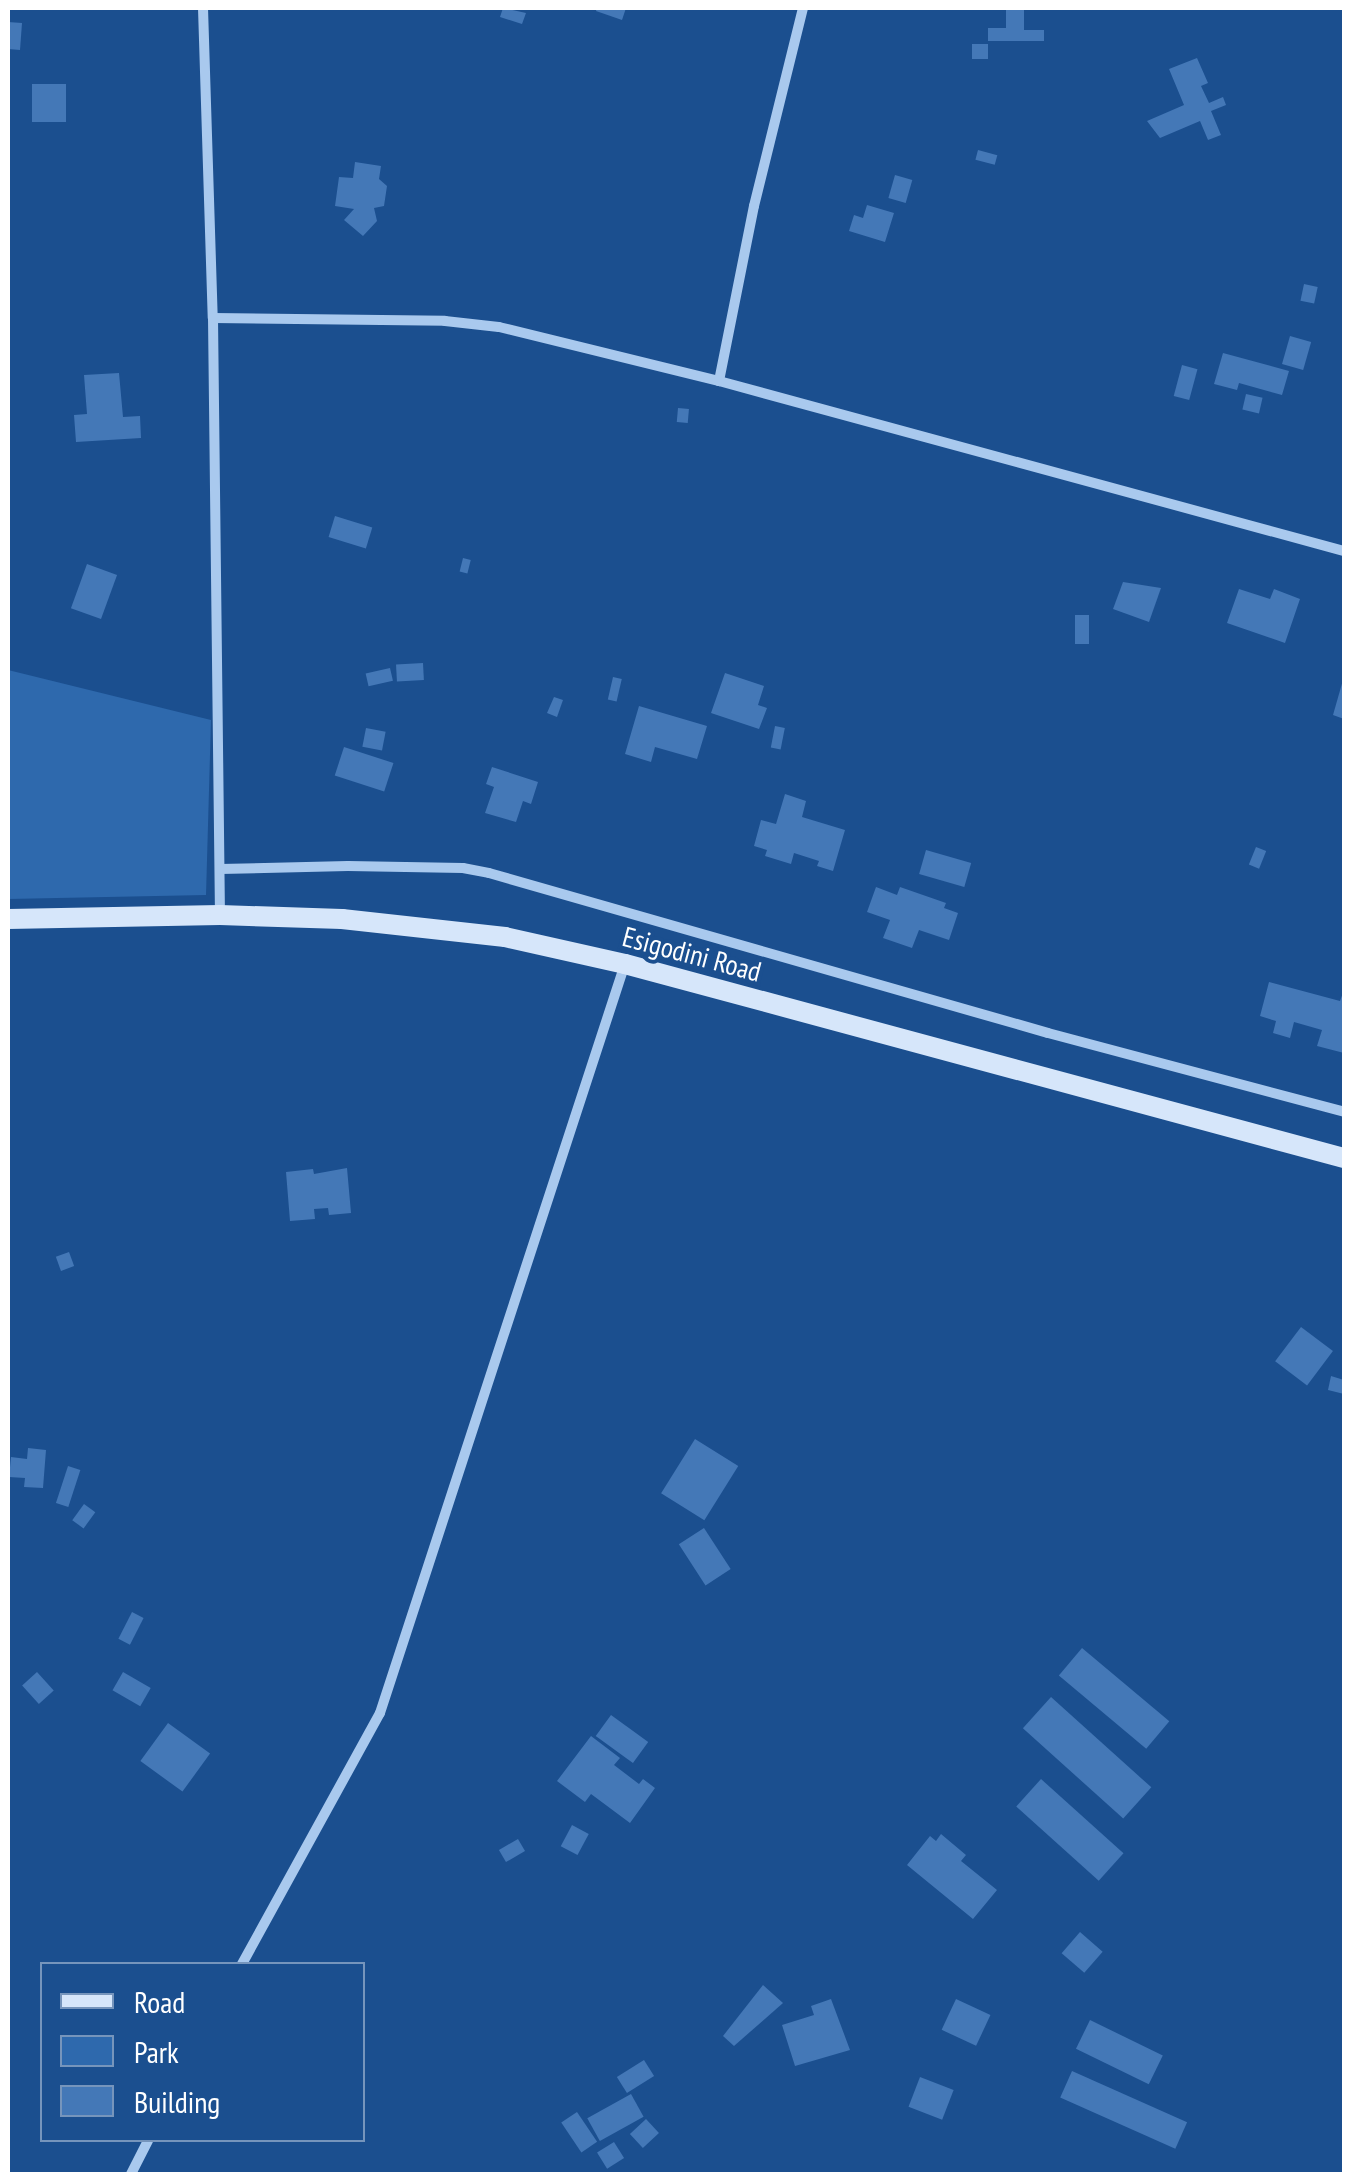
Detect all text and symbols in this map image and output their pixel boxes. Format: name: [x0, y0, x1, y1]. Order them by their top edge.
street label: Esigodini Road: [619, 919, 765, 989]
legend: [40, 1962, 365, 2142]
text: Road: [134, 1982, 185, 2021]
text: Park: [134, 2032, 179, 2071]
text: Building: [134, 2082, 220, 2121]

